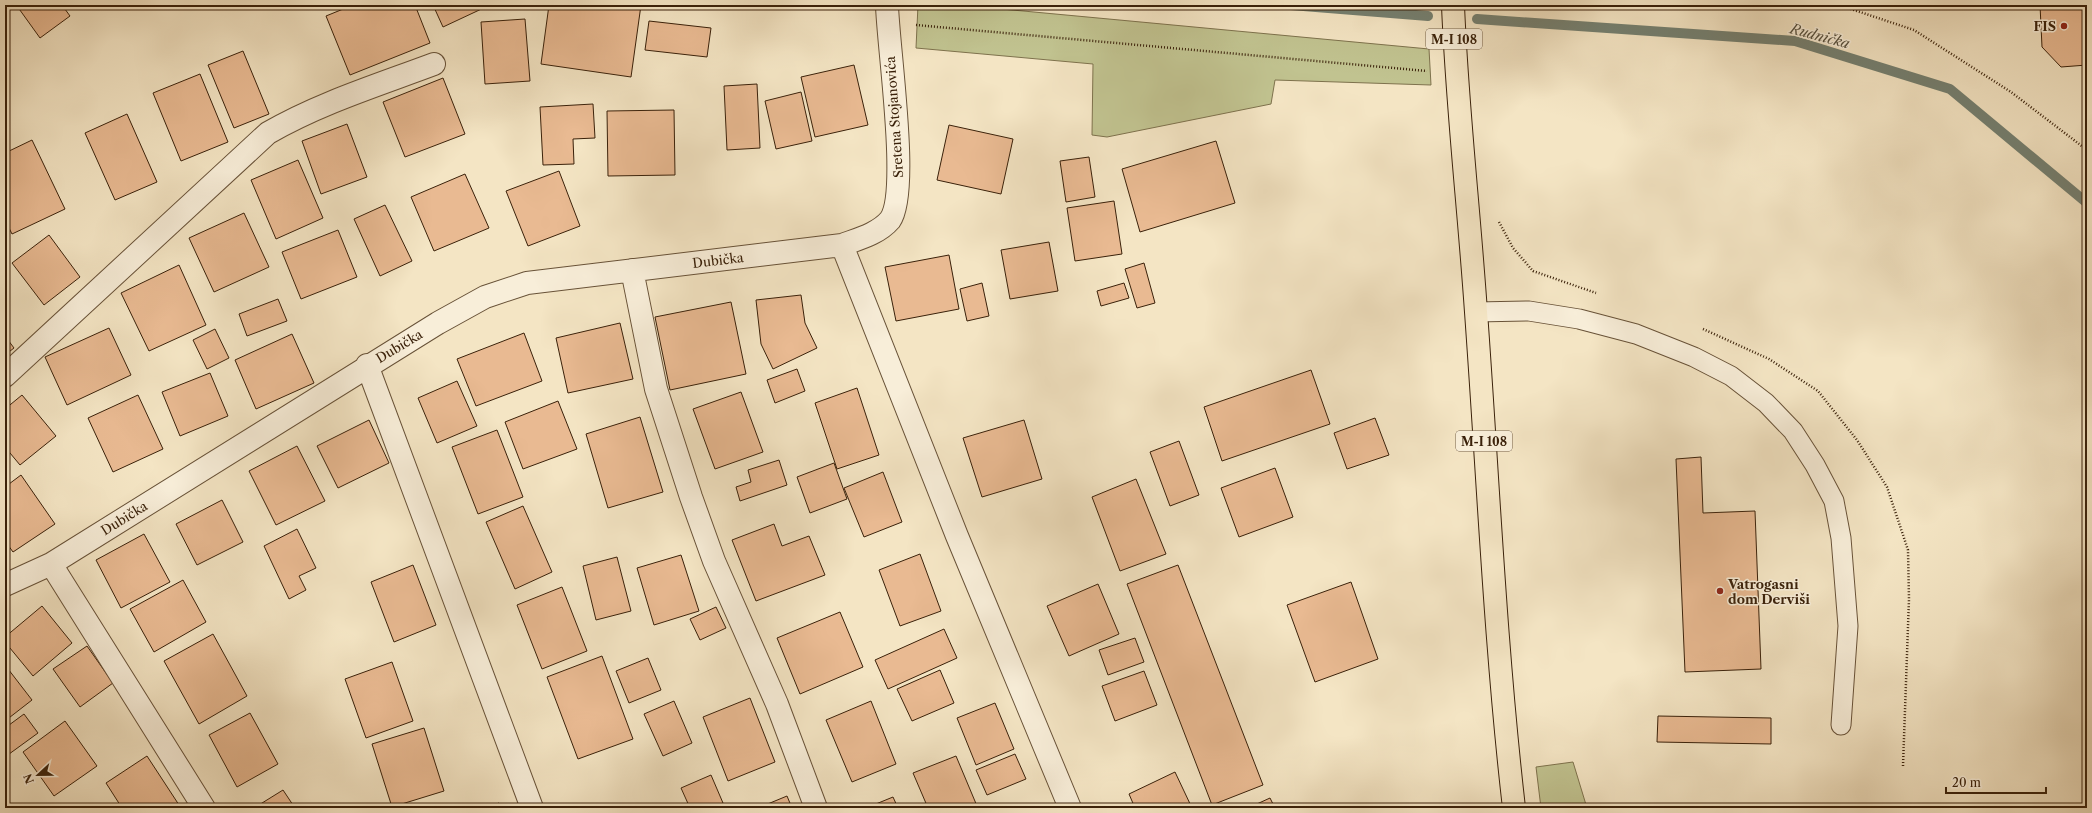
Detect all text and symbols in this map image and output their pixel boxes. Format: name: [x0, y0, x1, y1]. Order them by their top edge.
place label: FIS: [2033, 18, 2056, 34]
water label: Rudnička: [1787, 19, 1852, 53]
marker: FIS: [2059, 21, 2069, 31]
road number: M-I 108: [1426, 29, 1482, 49]
street label: Sretena Stojanovića: [882, 55, 906, 178]
street label: Dubička: [692, 249, 745, 271]
street label: Dubička: [373, 326, 425, 366]
road number: M-I 108: [1456, 431, 1512, 451]
street label: Dubička: [98, 498, 150, 538]
place label: Vatrogasni dom Derviši: [1727, 576, 1810, 607]
marker: Vatrogasni dom Derviši: [1715, 586, 1725, 596]
north arrow: [18, 755, 58, 795]
scale bar: [1946, 769, 2046, 795]
text: N: [20, 771, 37, 786]
text: 20 m: [1952, 775, 1981, 790]

